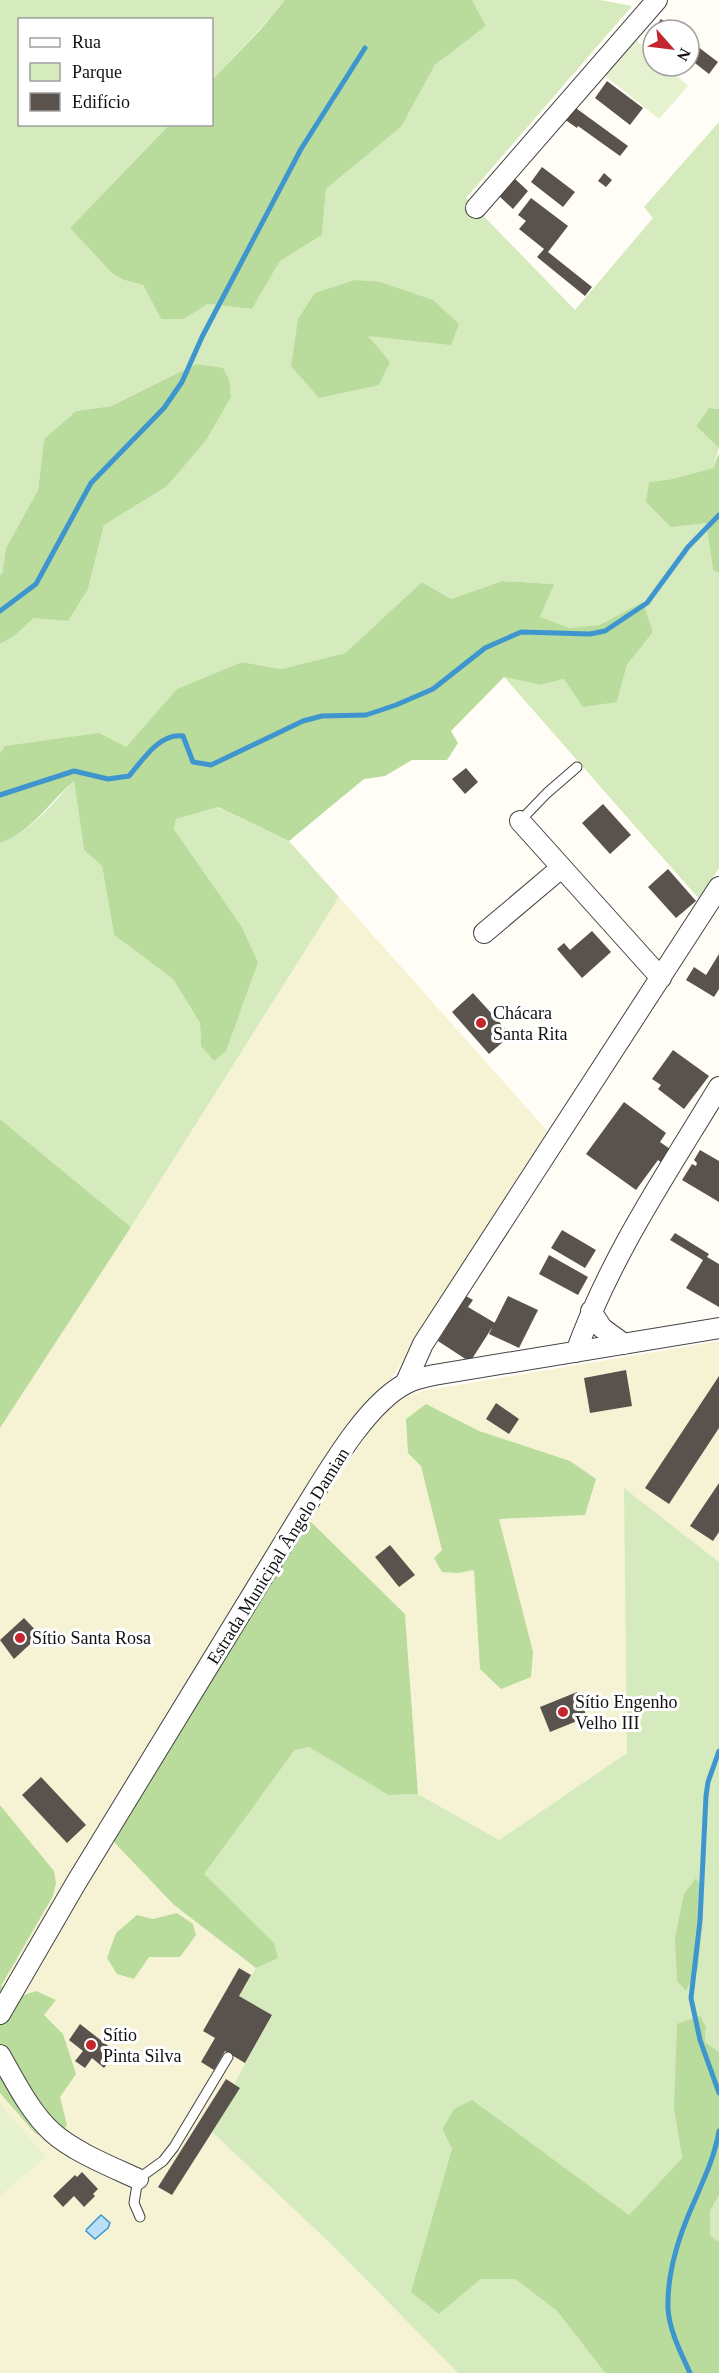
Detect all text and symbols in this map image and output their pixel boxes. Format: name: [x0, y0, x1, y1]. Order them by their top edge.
legend: [18, 18, 213, 126]
north arrow: [641, 18, 701, 78]
text: Rua: [72, 32, 101, 52]
text: N: [673, 46, 694, 64]
text: Parque: [72, 62, 122, 82]
text: Edifício: [72, 92, 130, 112]
place label: Chácara Santa Rita: [493, 1003, 568, 1044]
marker: Chácara Santa Rita: [474, 1016, 488, 1030]
street label: Estrada Municipal Ângelo Damian: [202, 1444, 353, 1668]
place label: Sítio Santa Rosa: [32, 1628, 151, 1648]
marker: Sítio Santa Rosa: [13, 1631, 27, 1645]
place label: Sítio Engenho Velho III: [575, 1692, 678, 1733]
marker: Sítio Engenho Velho III: [556, 1705, 570, 1719]
place label: Sítio Pinta Silva: [103, 2025, 182, 2066]
marker: Sítio Pinta Silva: [84, 2038, 98, 2052]

